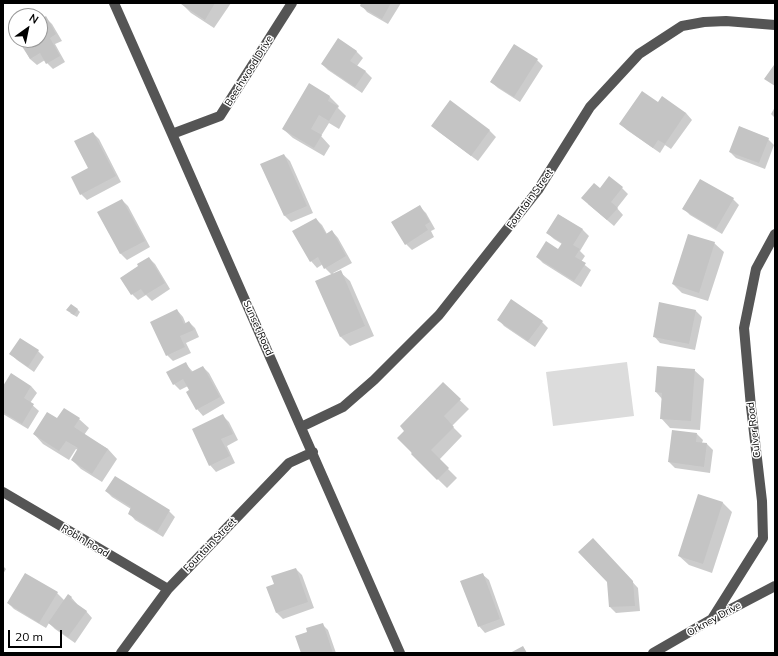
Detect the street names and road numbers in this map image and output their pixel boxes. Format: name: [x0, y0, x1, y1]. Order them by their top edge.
street label: Beechwood Drive: [222, 33, 276, 109]
street label: Fountain Street: [504, 167, 556, 231]
street label: Sunset Road: [241, 299, 275, 357]
street label: Culver Road: [745, 401, 763, 459]
street label: Fountain Street: [181, 515, 239, 575]
street label: Robin Road: [59, 522, 111, 560]
street label: Orkney Drive: [685, 599, 743, 639]

